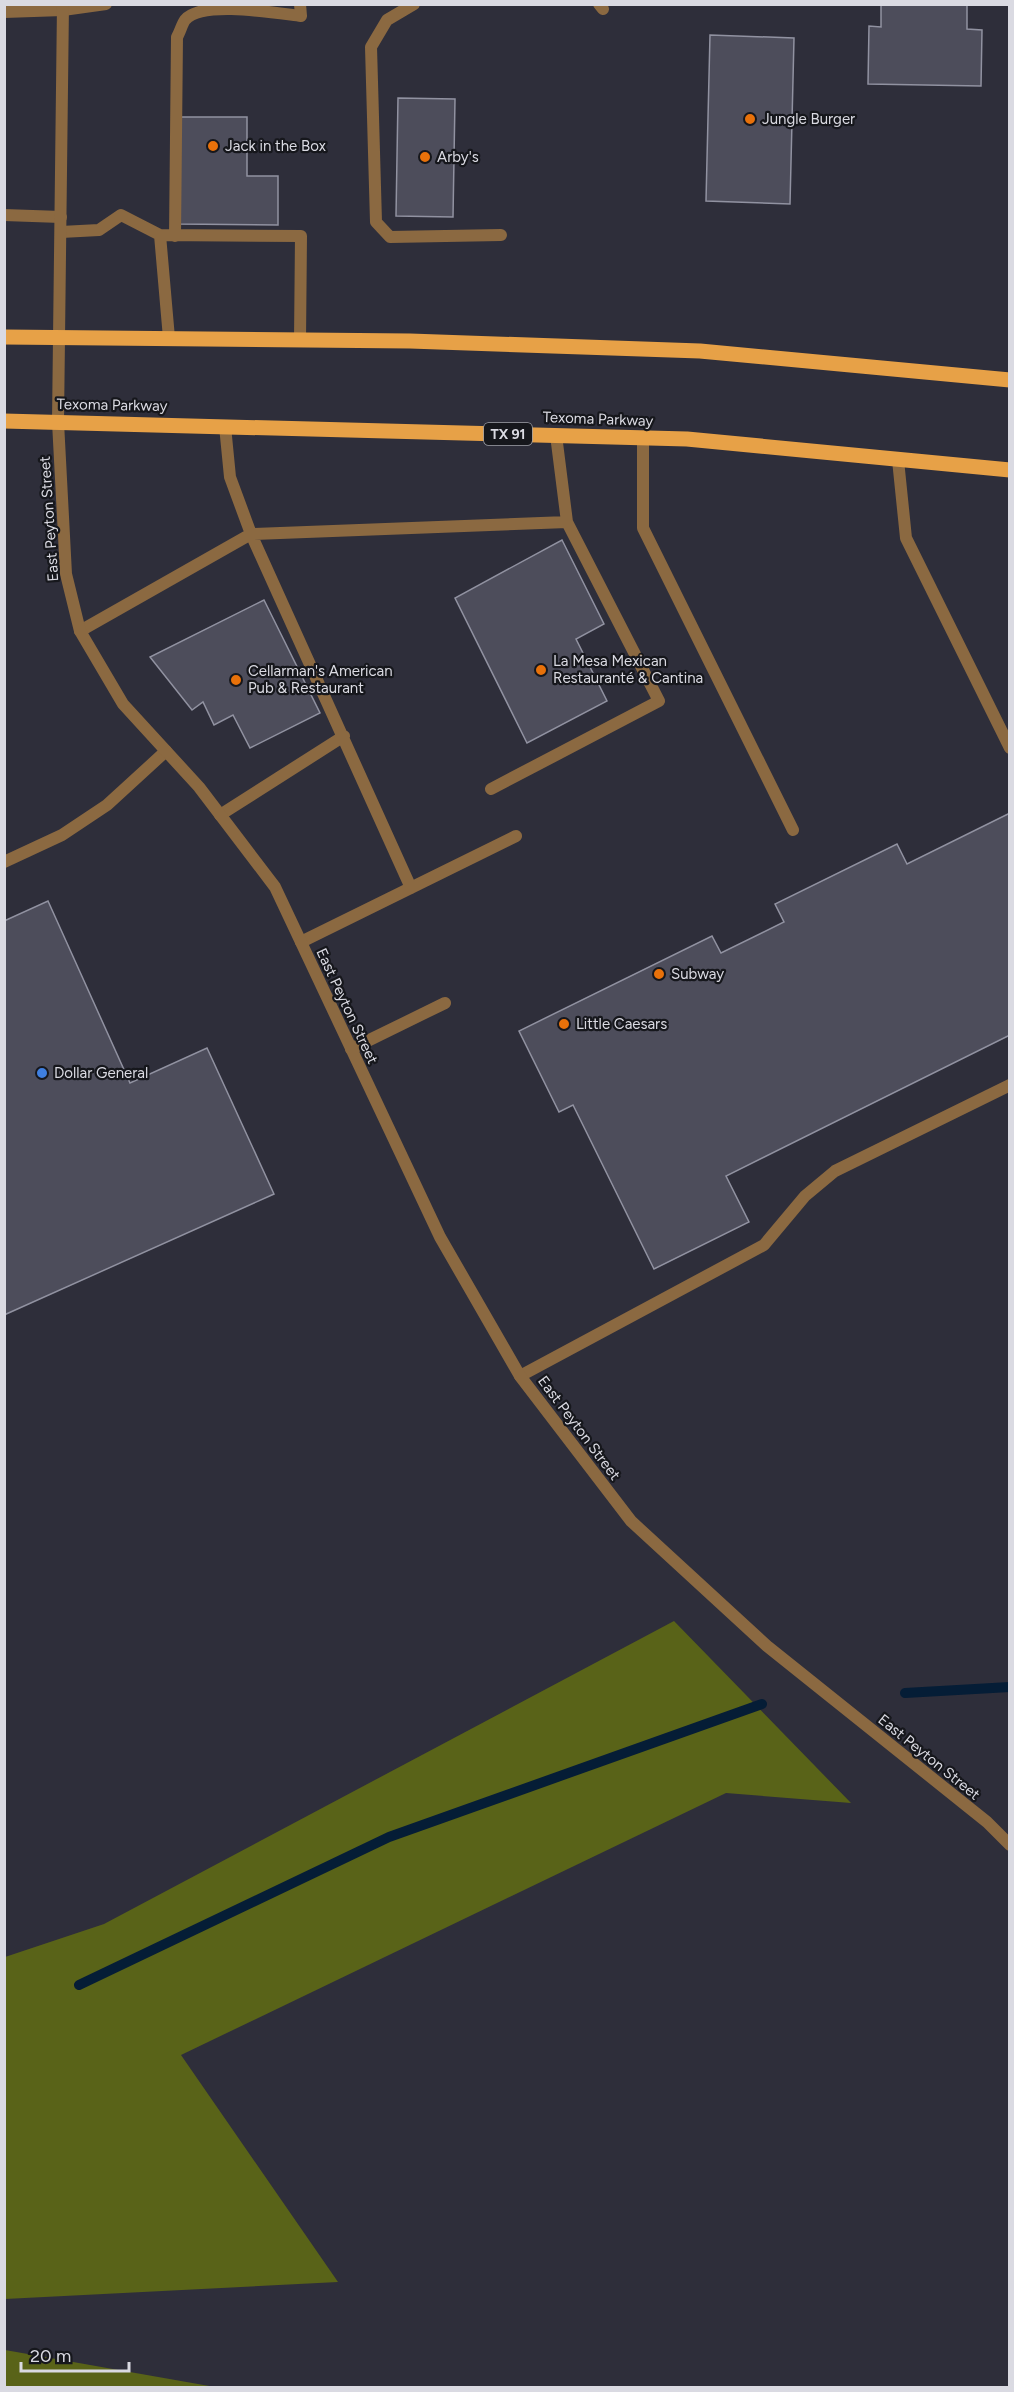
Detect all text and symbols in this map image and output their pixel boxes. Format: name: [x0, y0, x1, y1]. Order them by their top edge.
place label: Jungle Burger: [762, 110, 855, 128]
marker: Jungle Burger: [743, 112, 757, 126]
place label: Jack in the Box: [225, 137, 326, 155]
marker: Jack in the Box: [206, 139, 220, 153]
place label: Arby's: [437, 148, 479, 166]
marker: Arby's: [418, 150, 432, 164]
street label: Texoma Parkway: [56, 395, 168, 415]
street label: Texoma Parkway: [542, 408, 654, 430]
road number: TX 91: [484, 423, 532, 445]
street label: East Peyton Street: [36, 455, 62, 582]
place label: La Mesa Mexican Restauranté & Cantina: [553, 652, 703, 687]
place label: Cellarman's American Pub & Restaurant: [248, 662, 393, 697]
marker: La Mesa Mexican Restauranté & Cantina: [534, 663, 548, 677]
marker: Cellarman's American Pub & Restaurant: [229, 673, 243, 687]
street label: East Peyton Street: [312, 945, 382, 1067]
place label: Subway: [671, 965, 724, 983]
marker: Subway: [652, 967, 666, 981]
place label: Little Caesars: [576, 1015, 667, 1033]
marker: Little Caesars: [557, 1017, 571, 1031]
place label: Dollar General: [54, 1064, 148, 1082]
marker: Dollar General: [35, 1066, 49, 1080]
street label: East Peyton Street: [534, 1372, 624, 1484]
street label: East Peyton Street: [874, 1710, 984, 1804]
scale bar: [21, 2335, 129, 2373]
text: 20 m: [30, 2345, 71, 2367]

